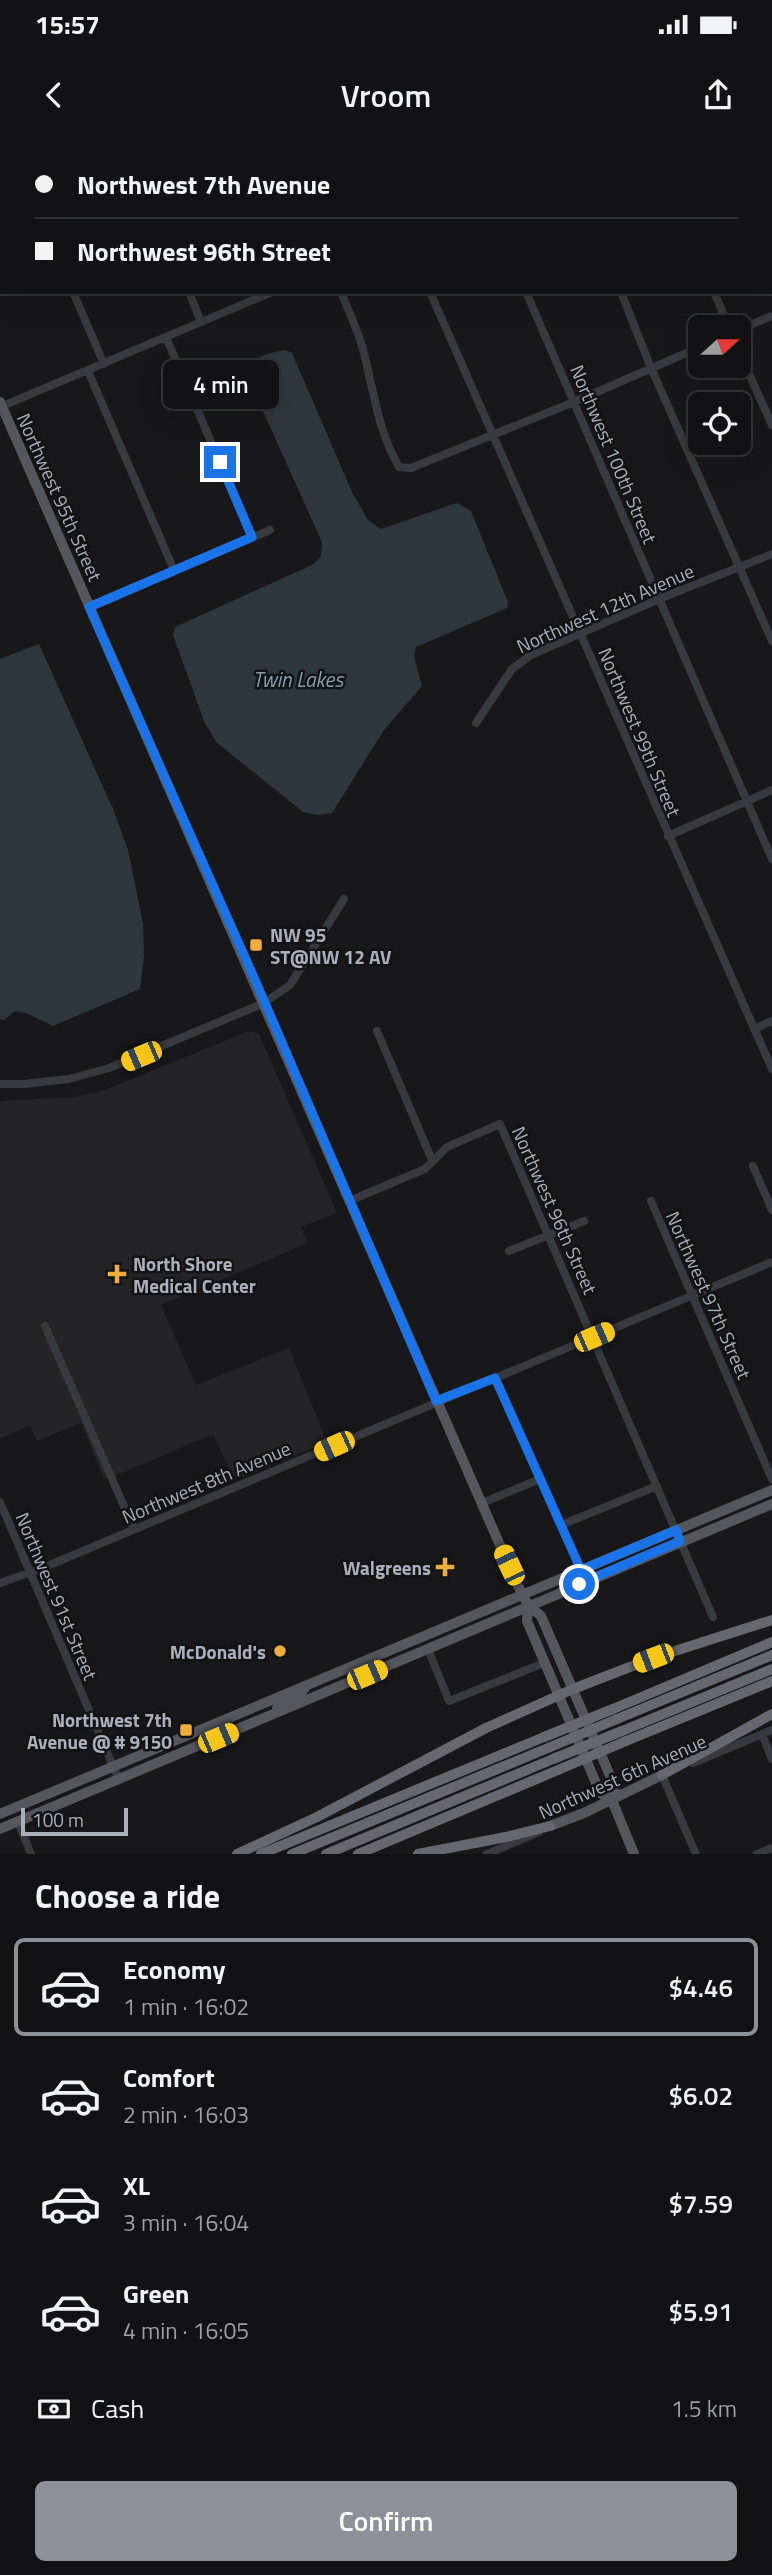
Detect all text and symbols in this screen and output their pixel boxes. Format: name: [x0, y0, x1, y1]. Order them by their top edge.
text: 15:57: [35, 5, 100, 44]
text: Vroom: [341, 71, 431, 119]
icon: back: [35, 76, 73, 114]
icon: share: [699, 76, 737, 114]
text: Northwest 7th Avenue: [77, 165, 330, 204]
text: Northwest 96th Street: [77, 232, 331, 271]
north arrow: [688, 315, 751, 378]
map controls: [688, 315, 751, 455]
callout: 4 min: [162, 360, 278, 410]
street label: Northwest 100th Street: [563, 360, 665, 548]
text: 4 min: [193, 367, 249, 402]
button: locate: [688, 392, 751, 455]
street label: Northwest 95th Street: [10, 408, 110, 586]
route end: [204, 446, 236, 478]
street label: Northwest 12th Avenue: [512, 556, 698, 660]
street label: Northwest 99th Street: [591, 643, 689, 821]
water label: Twin Lakes: [253, 663, 345, 695]
place label: NW 95 ST@NW 12 AV: [270, 920, 392, 971]
marker: NW 95 ST@NW 12 AV: [248, 937, 264, 953]
car: [118, 1038, 165, 1074]
street label: Northwest 96th Street: [505, 1121, 605, 1299]
street label: Northwest 97th Street: [659, 1206, 759, 1384]
place label: North Shore Medical Center: [133, 1249, 256, 1300]
marker: North Shore Medical Center: [107, 1264, 127, 1284]
car: [571, 1319, 618, 1355]
car: [311, 1428, 358, 1464]
street label: Northwest 8th Avenue: [117, 1433, 295, 1531]
street label: Northwest 91st Street: [9, 1508, 106, 1685]
car: [491, 1542, 528, 1588]
place label: Walgreens: [343, 1553, 431, 1582]
marker: Walgreens: [437, 1559, 453, 1575]
route start: [563, 1568, 595, 1600]
place label: McDonald's: [170, 1637, 266, 1666]
car: [630, 1641, 677, 1675]
marker: McDonald's: [272, 1643, 288, 1659]
car: [344, 1657, 391, 1693]
place label: Northwest 7th Avenue @ # 9150: [27, 1705, 172, 1756]
car: [195, 1720, 242, 1756]
marker: Northwest 7th Avenue @ # 9150: [178, 1722, 194, 1738]
street label: Northwest 6th Avenue: [533, 1726, 711, 1826]
scale bar: [21, 1805, 128, 1837]
text: 100 m: [32, 1805, 84, 1834]
text: Choose a ride: [35, 1872, 220, 1920]
text: Economy: [123, 1950, 225, 1989]
icon: car: [39, 1956, 102, 2019]
text: $4.46: [669, 1968, 733, 2007]
text: 1 min · 16:02: [123, 1989, 249, 2024]
text: Comfort: [123, 2058, 215, 2097]
icon: car: [39, 2064, 102, 2127]
text: $6.02: [669, 2076, 733, 2115]
text: 2 min · 16:03: [123, 2097, 249, 2132]
text: XL: [123, 2166, 150, 2205]
icon: car: [39, 2172, 102, 2235]
text: $7.59: [669, 2184, 733, 2223]
text: 3 min · 16:04: [123, 2205, 249, 2240]
text: Green: [123, 2274, 189, 2313]
icon: car: [39, 2280, 102, 2343]
text: $5.91: [669, 2292, 733, 2331]
text: 4 min · 16:05: [123, 2313, 249, 2348]
text: Cash: [91, 2389, 144, 2428]
icon: cash: [35, 2390, 73, 2428]
text: 1.5 km: [671, 2391, 737, 2426]
button: Confirm: [35, 2481, 737, 2561]

